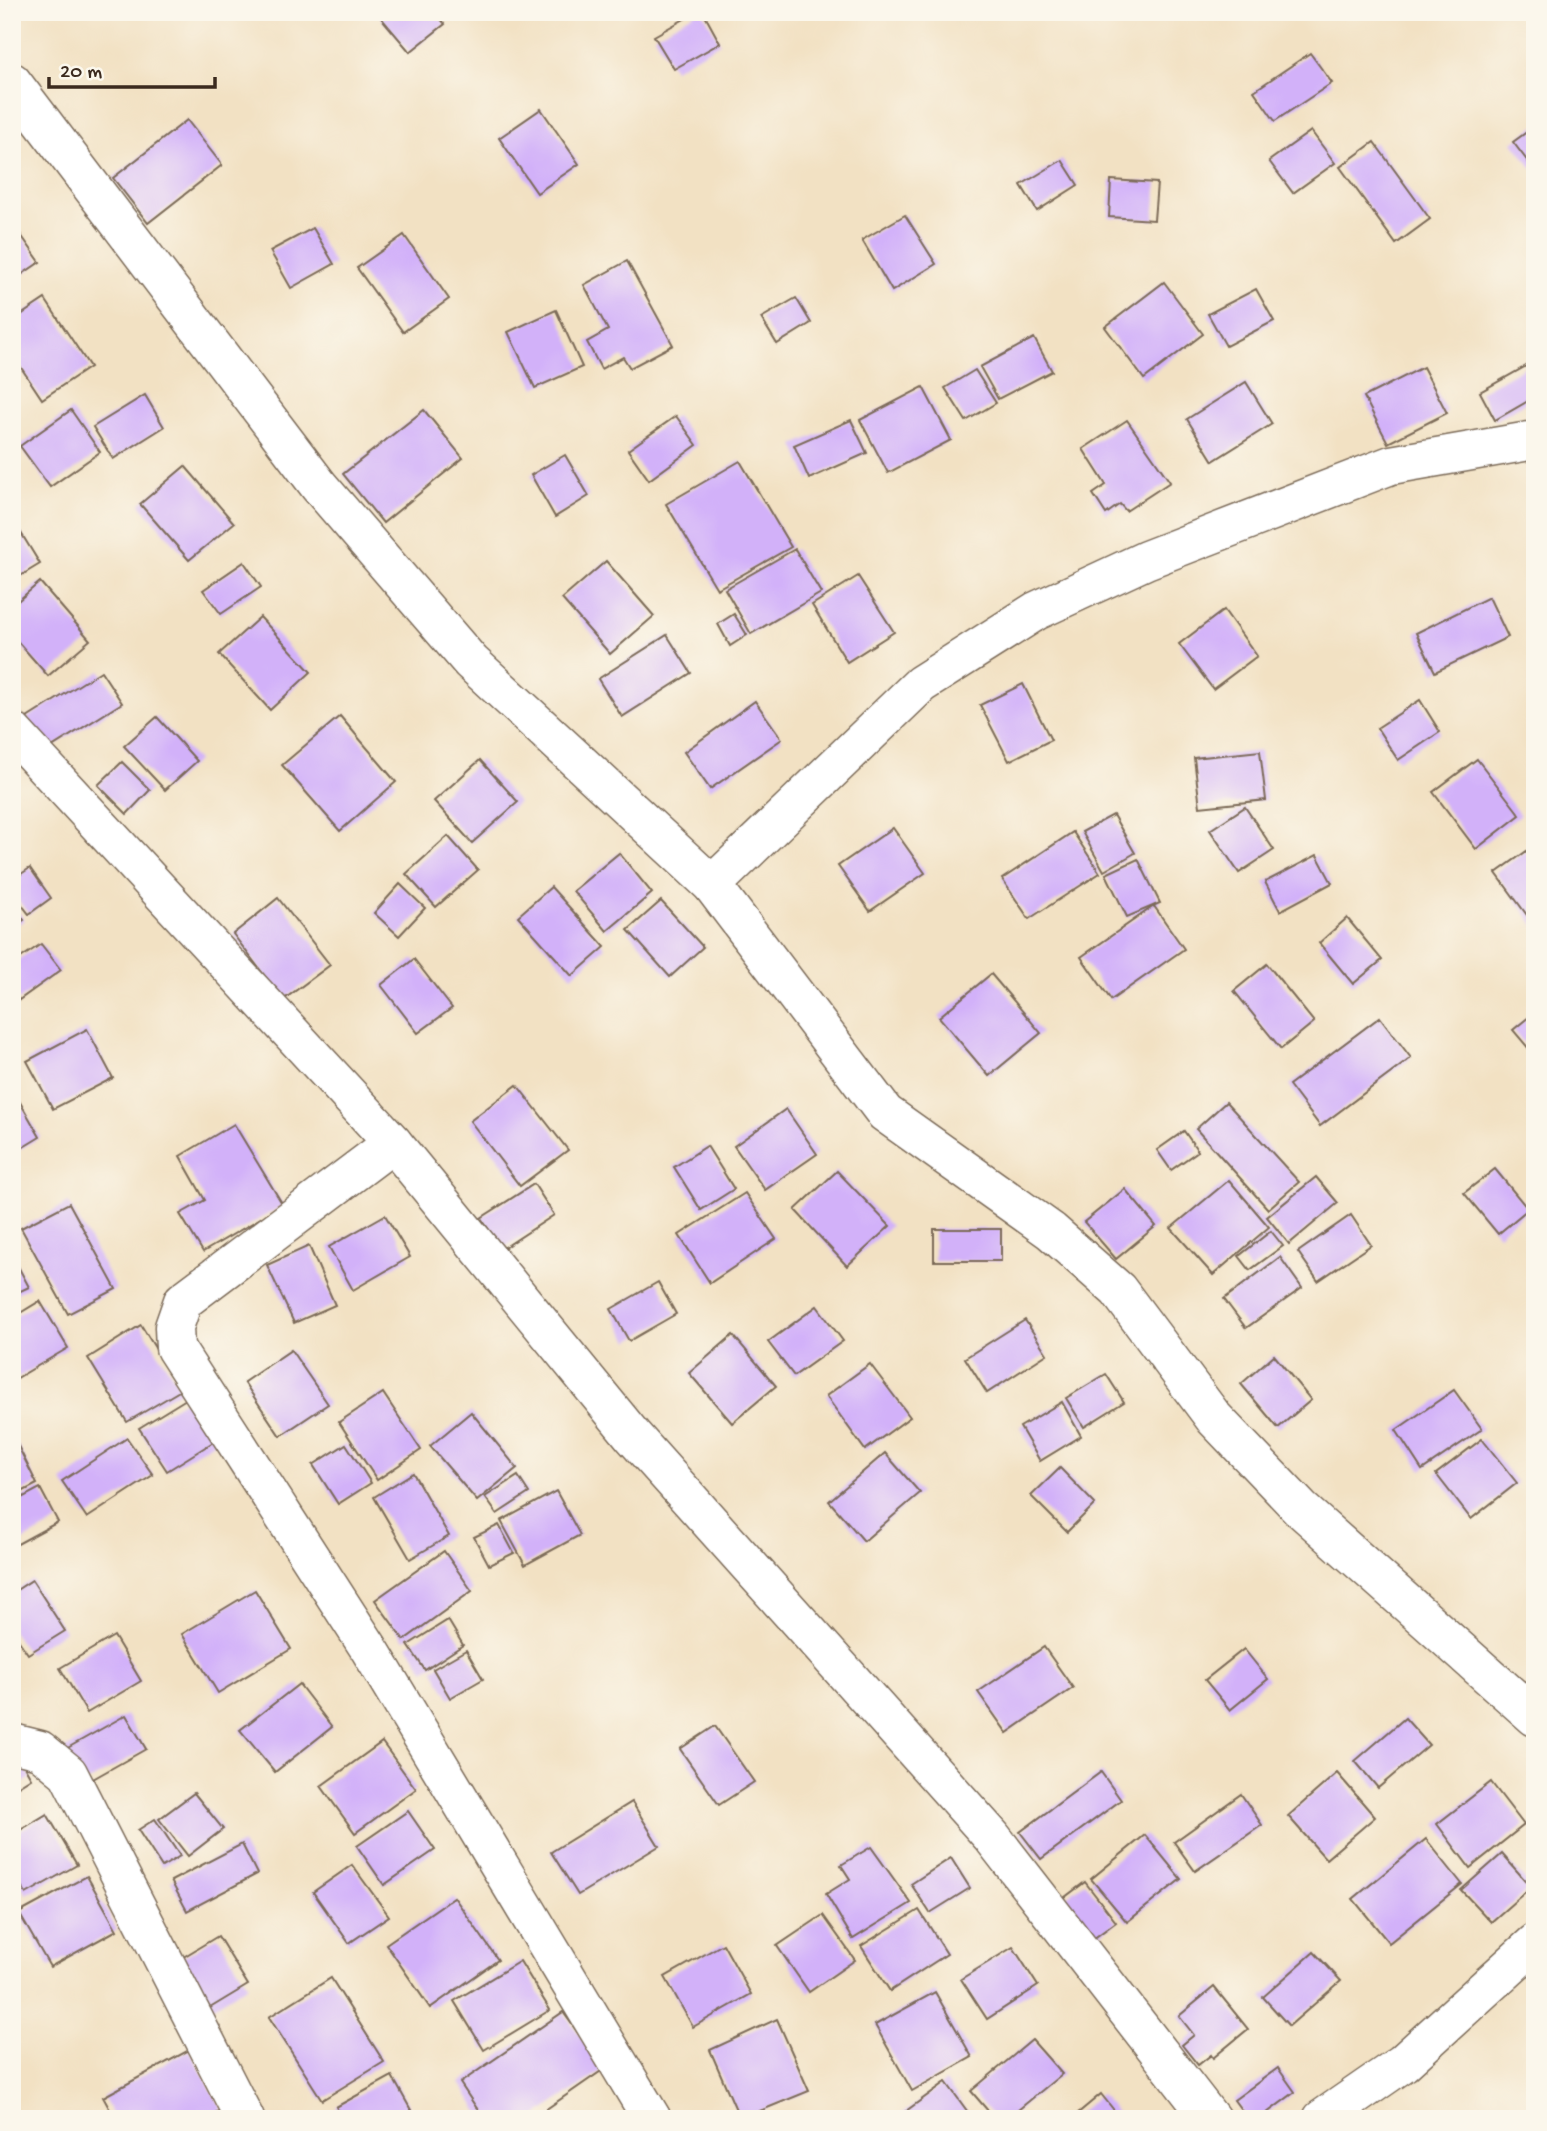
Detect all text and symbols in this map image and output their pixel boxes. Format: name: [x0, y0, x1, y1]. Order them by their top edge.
scale bar: [49, 46, 215, 90]
text: 20 m: [60, 61, 102, 86]

